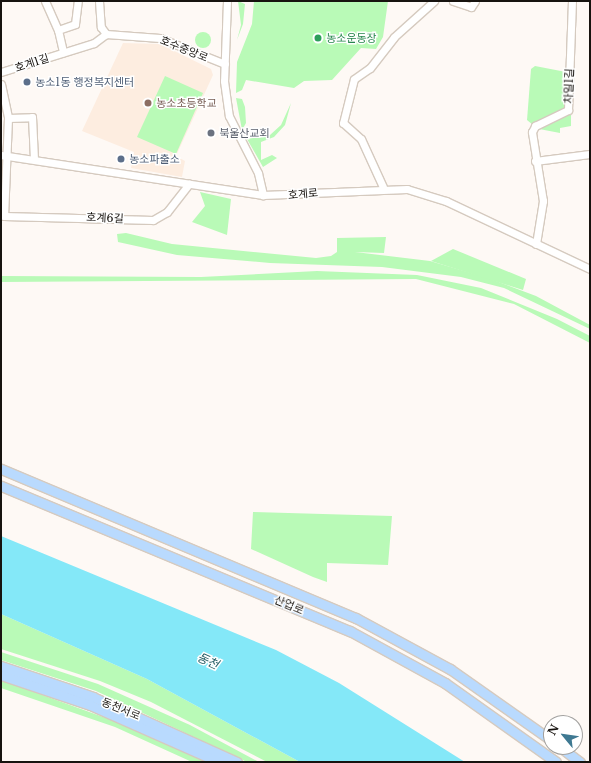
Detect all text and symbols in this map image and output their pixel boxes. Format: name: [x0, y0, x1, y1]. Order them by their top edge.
place label: 농소운동장: [326, 31, 377, 45]
street label: 호수중앙로: [158, 33, 210, 65]
marker: 농소운동장: [313, 33, 323, 43]
street label: 호계1길: [13, 51, 51, 75]
street label: 차일1길: [562, 68, 576, 104]
place label: 농소1동 행정복지센터: [35, 75, 134, 89]
marker: 농소1동 행정복지센터: [22, 77, 32, 87]
place label: 농소초등학교: [156, 96, 217, 110]
marker: 농소초등학교: [143, 98, 153, 108]
place label: 북울산교회: [219, 126, 270, 140]
marker: 북울산교회: [206, 128, 216, 138]
place label: 농소파출소: [129, 152, 180, 166]
marker: 농소파출소: [116, 154, 126, 164]
street label: 호계로: [287, 186, 319, 202]
street label: 호계6길: [86, 210, 124, 226]
street label: 산업로: [272, 593, 306, 617]
water label: 동천: [195, 650, 221, 672]
street label: 동천서로: [100, 695, 142, 723]
north arrow: [543, 715, 583, 755]
text: N: [545, 722, 562, 738]

